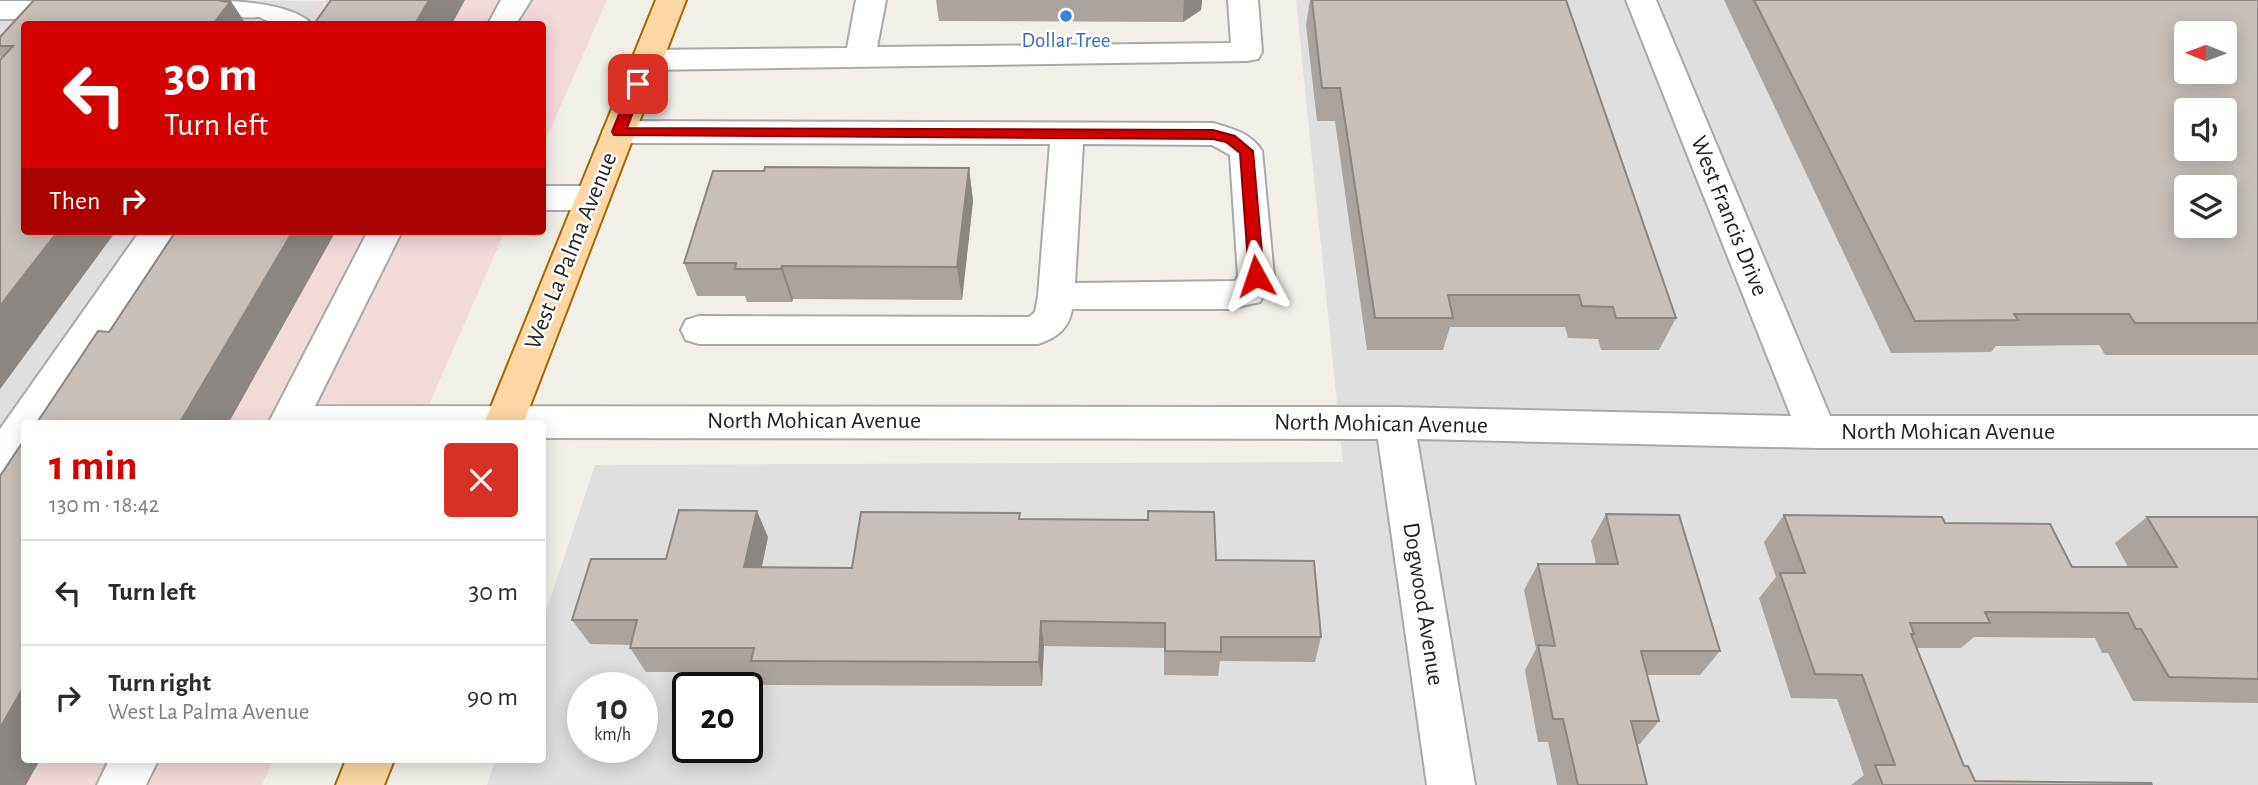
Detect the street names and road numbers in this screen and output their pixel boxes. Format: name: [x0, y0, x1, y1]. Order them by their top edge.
street label: West Francis Drive: [1686, 133, 1772, 299]
street label: West La Palma Avenue: [521, 149, 621, 353]
street label: North Mohican Avenue: [707, 409, 921, 433]
street label: North Mohican Avenue: [1274, 410, 1488, 438]
street label: North Mohican Avenue: [1841, 420, 2055, 444]
street label: Dogwood Avenue: [1398, 521, 1448, 687]

